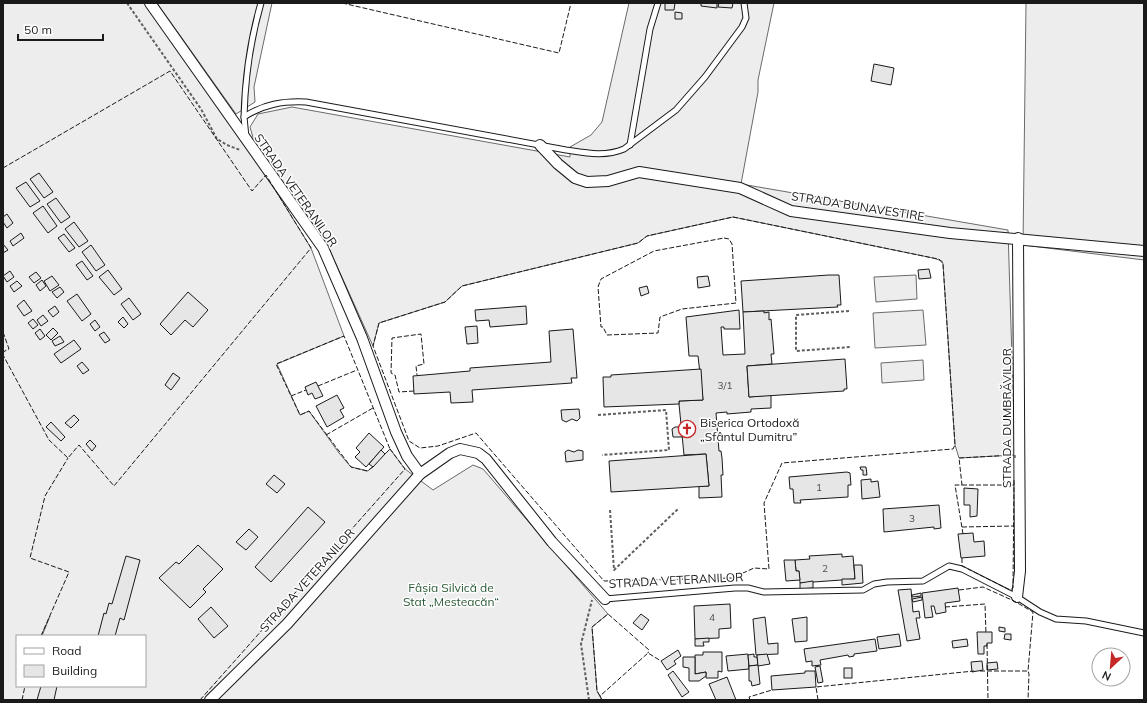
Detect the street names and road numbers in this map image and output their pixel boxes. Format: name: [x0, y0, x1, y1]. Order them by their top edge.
street label: STRADA VETERANILOR: [251, 131, 341, 249]
street label: STRADA BUNAVESTIRE: [790, 188, 926, 224]
street label: STRADA DUMBRĂVILOR: [999, 348, 1014, 488]
street label: STRADA VETERANILOR: [256, 525, 358, 635]
street label: STRADA VETERANILOR: [608, 569, 744, 591]

